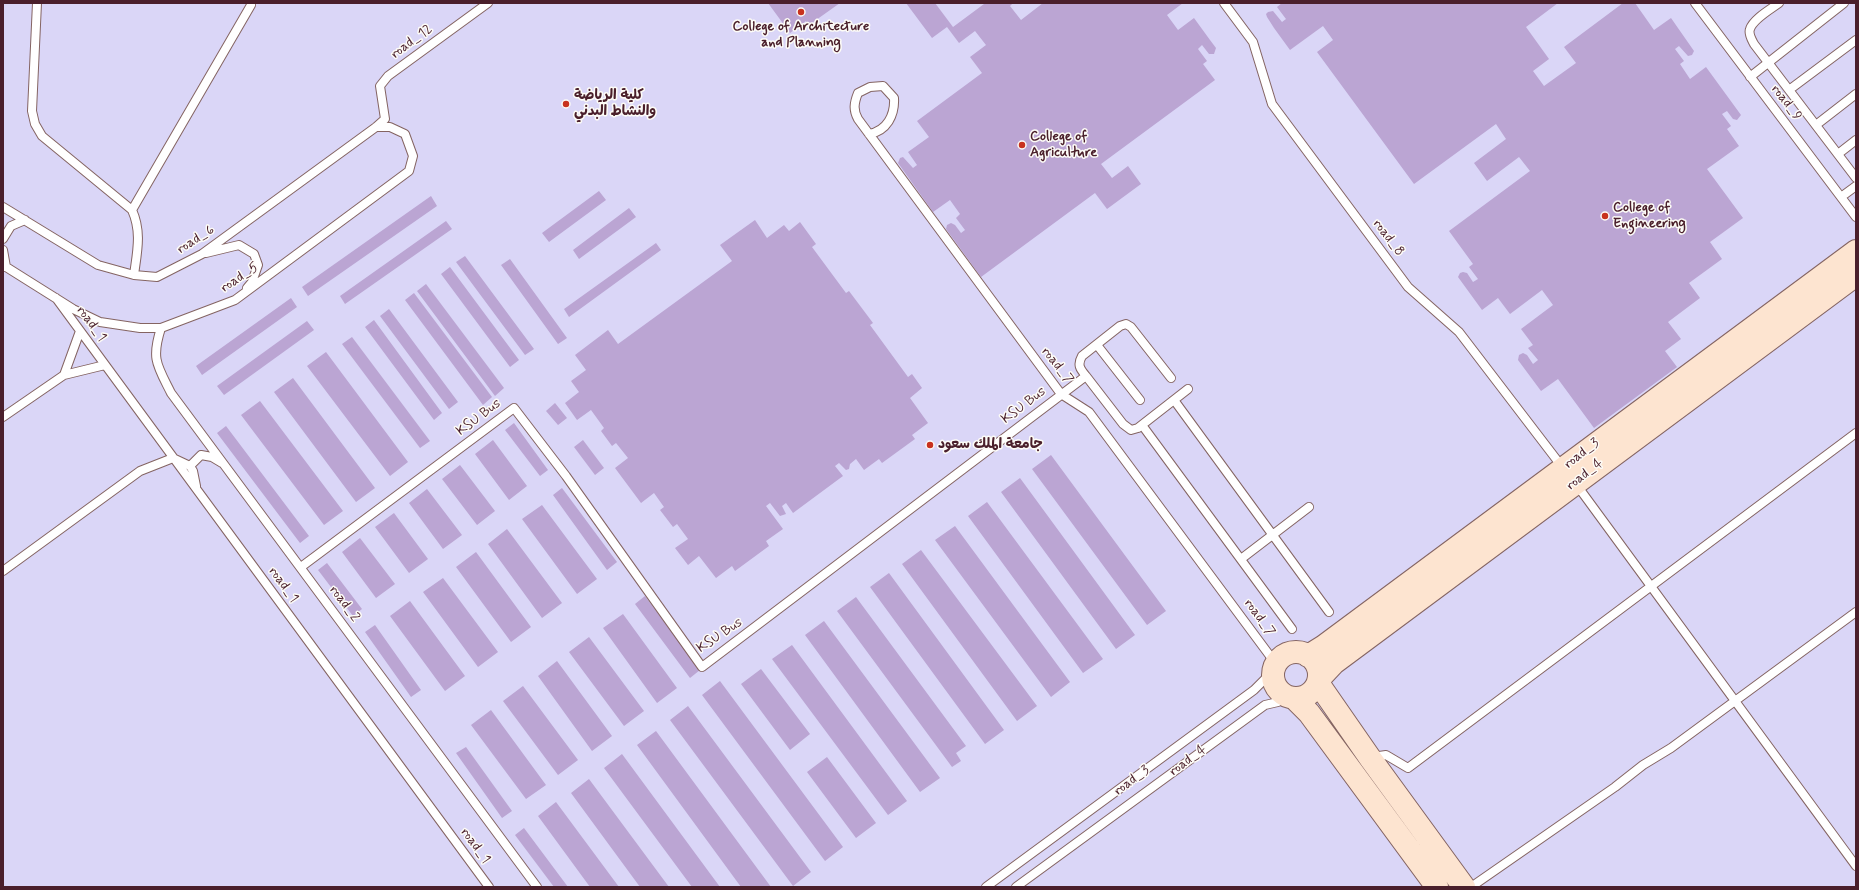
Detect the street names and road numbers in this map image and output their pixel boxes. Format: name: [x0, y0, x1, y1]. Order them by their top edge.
street label: road_12: [388, 21, 436, 63]
street label: road_9: [1767, 82, 1805, 124]
street label: road_8: [1369, 216, 1407, 260]
street label: road_6: [174, 222, 218, 258]
street label: road_5: [218, 259, 262, 297]
street label: road_1: [72, 303, 110, 345]
street label: road_7: [1037, 344, 1077, 388]
street label: KSU Bus: [998, 384, 1050, 428]
street label: KSU Bus: [453, 396, 505, 440]
street label: road_3: [1561, 435, 1603, 473]
street label: road_4: [1563, 456, 1607, 494]
street label: road_1: [264, 564, 302, 606]
street label: road_2: [325, 583, 363, 625]
street label: road_7: [1240, 596, 1278, 640]
street label: KSU Bus: [694, 615, 746, 657]
street label: road_4: [1166, 742, 1210, 780]
street label: road_3: [1111, 762, 1153, 800]
street label: road_1: [456, 825, 494, 867]

